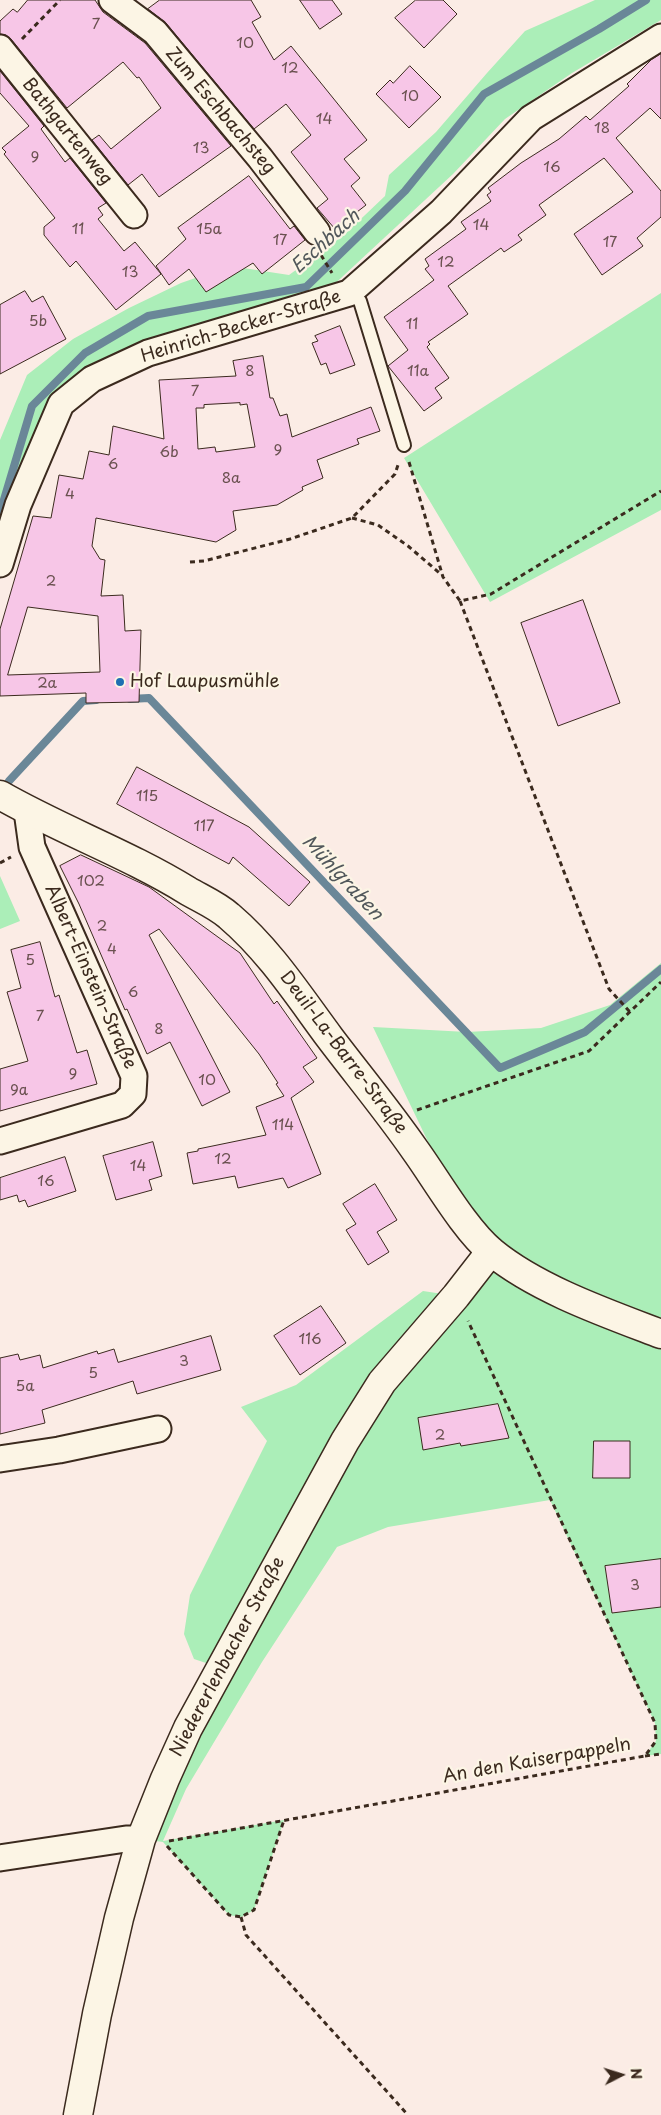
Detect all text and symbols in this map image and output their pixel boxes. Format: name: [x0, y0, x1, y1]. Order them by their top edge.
house number: 7: [92, 16, 100, 34]
house number: 10: [236, 35, 254, 53]
street label: Zum Eschbachsteg: [161, 43, 279, 179]
house number: 12: [281, 60, 299, 78]
street label: Bathgartenweg: [17, 74, 117, 190]
house number: 10: [401, 88, 419, 106]
house number: 14: [316, 111, 332, 129]
house number: 18: [594, 120, 610, 138]
house number: 13: [193, 140, 209, 158]
house number: 9: [31, 149, 39, 167]
house number: 16: [543, 159, 561, 177]
water label: Eschbach: [287, 205, 365, 279]
house number: 14: [473, 217, 489, 235]
house number: 11: [72, 221, 84, 239]
house number: 15a: [196, 221, 222, 239]
house number: 17: [273, 232, 287, 250]
house number: 17: [603, 234, 617, 252]
house number: 12: [437, 254, 455, 272]
house number: 13: [122, 264, 138, 282]
street label: Heinrich-Becker-Straße: [138, 286, 344, 368]
house number: 5b: [29, 313, 47, 331]
house number: 11: [406, 316, 418, 334]
house number: 8: [245, 363, 255, 381]
house number: 11a: [407, 363, 429, 381]
house number: 7: [191, 383, 199, 401]
house number: 9: [274, 442, 282, 460]
house number: 6b: [159, 444, 179, 462]
house number: 6: [108, 456, 118, 474]
house number: 8a: [222, 470, 240, 488]
house number: 4: [65, 486, 75, 504]
house number: 2: [46, 573, 56, 591]
place label: Hof Laupusmühle: [130, 671, 280, 693]
house number: 2a: [37, 675, 57, 693]
marker: Hof Laupusmühle: [114, 676, 126, 688]
house number: 115: [136, 788, 158, 806]
house number: 117: [193, 818, 215, 836]
water label: Mühlgraben: [297, 831, 387, 925]
house number: 102: [77, 873, 105, 891]
street label: Albert-Einstein-Straße: [40, 882, 140, 1072]
house number: 2: [97, 918, 107, 936]
house number: 4: [107, 941, 117, 959]
house number: 5: [25, 952, 35, 970]
street label: Deuil-La-Barre-Straße: [275, 967, 411, 1139]
house number: 6: [128, 984, 138, 1002]
house number: 7: [36, 1008, 44, 1026]
house number: 8: [154, 1021, 164, 1039]
house number: 9: [69, 1066, 77, 1084]
house number: 10: [198, 1072, 216, 1090]
house number: 9a: [10, 1082, 28, 1100]
house number: 114: [272, 1117, 294, 1135]
house number: 12: [214, 1151, 232, 1169]
house number: 14: [130, 1158, 146, 1176]
house number: 16: [37, 1173, 55, 1191]
house number: 116: [298, 1331, 322, 1349]
house number: 3: [179, 1353, 189, 1371]
house number: 5: [88, 1365, 98, 1383]
house number: 5a: [16, 1378, 34, 1396]
house number: 2: [435, 1427, 445, 1445]
street label: Niedererlenbacher Straße: [166, 1553, 290, 1761]
house number: 3: [630, 1577, 640, 1595]
street label: An den Kaiserpappeln: [441, 1734, 633, 1788]
north arrow: [596, 2050, 646, 2100]
text: N: [625, 2067, 647, 2080]

